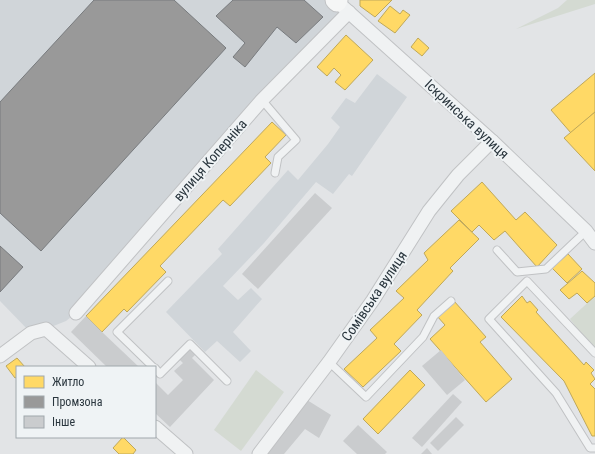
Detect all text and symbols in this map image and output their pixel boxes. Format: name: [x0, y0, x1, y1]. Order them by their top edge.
street label: Іскринська вулиця: [422, 76, 512, 162]
street label: вулиця Коперніка: [170, 116, 250, 204]
street label: Сомівська вулиця: [338, 248, 410, 344]
legend: [16, 366, 156, 438]
text: Житло: [52, 375, 84, 389]
text: Промзона: [52, 395, 103, 409]
text: Інше: [52, 415, 76, 429]

